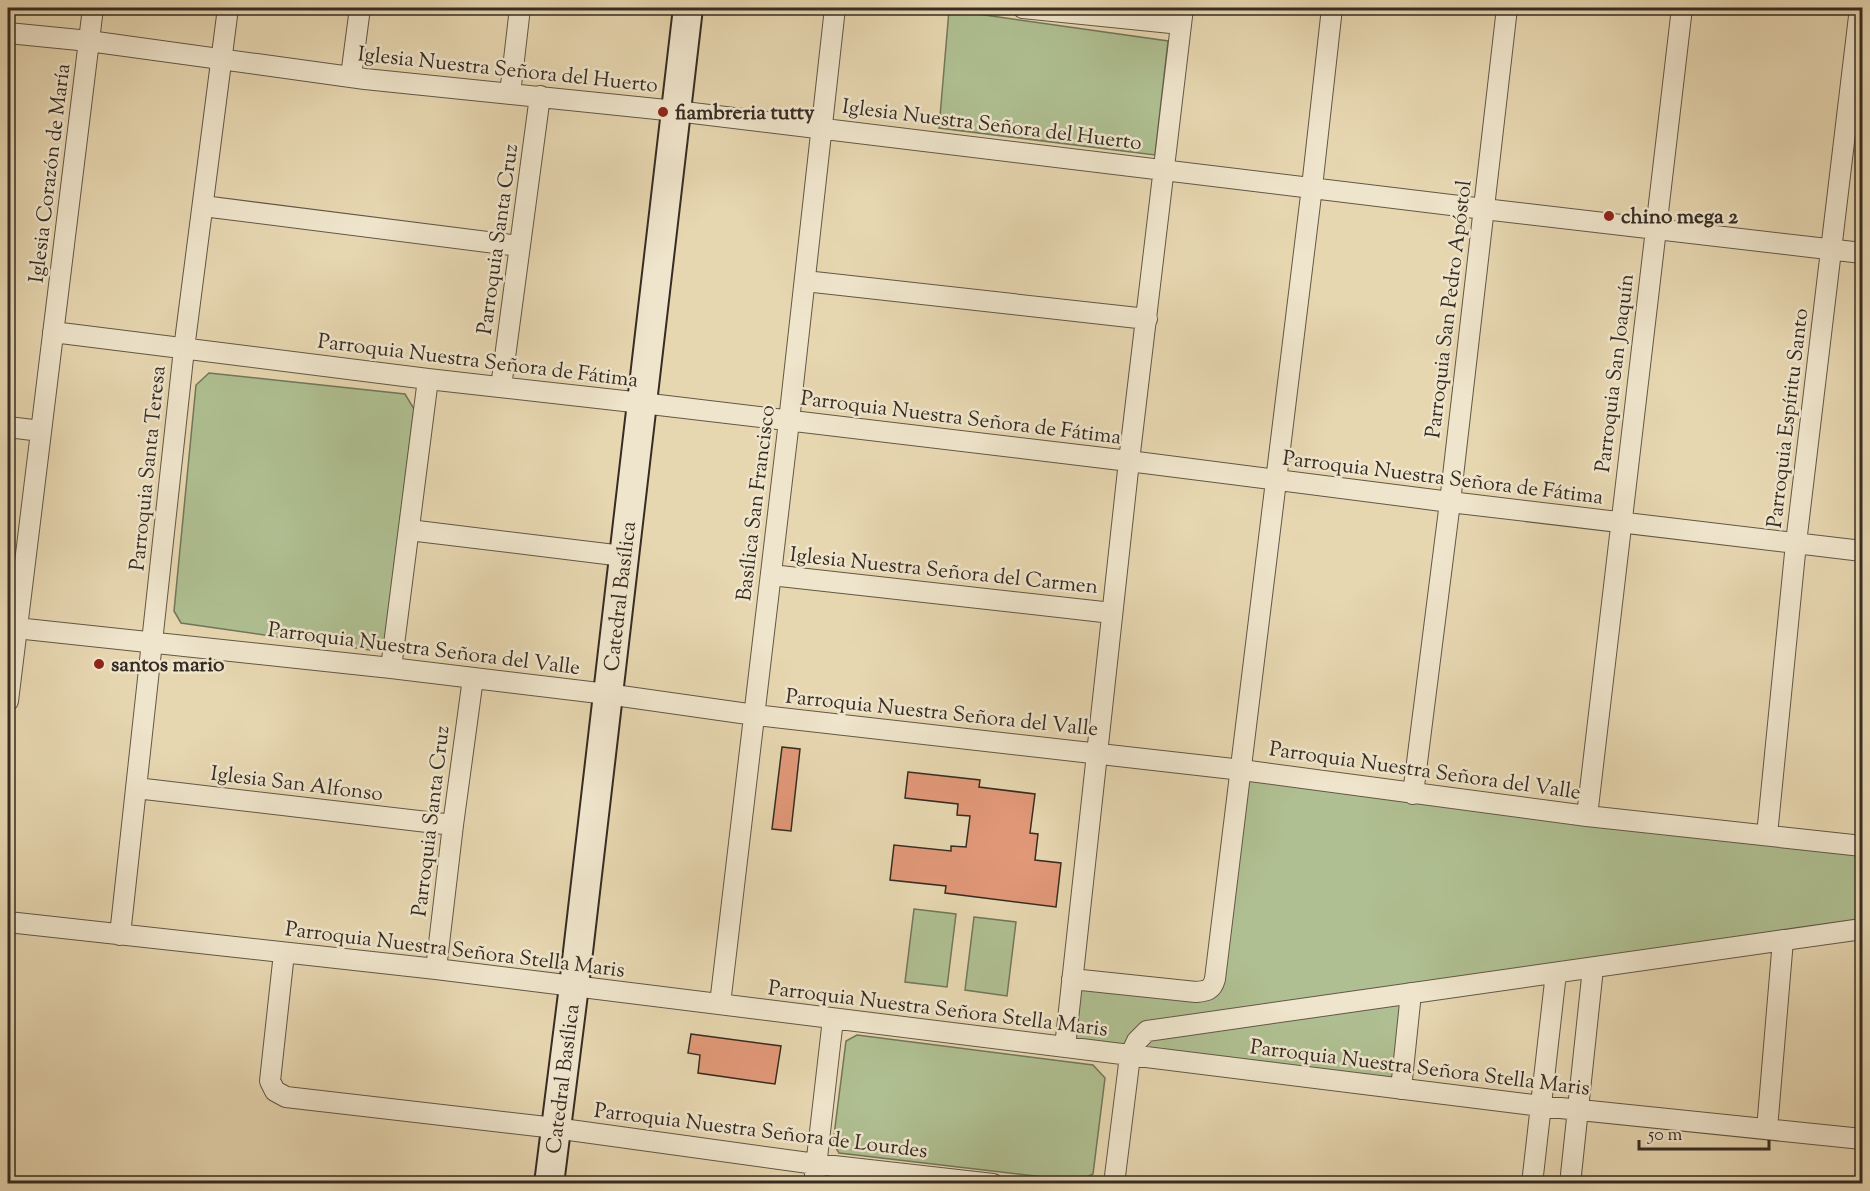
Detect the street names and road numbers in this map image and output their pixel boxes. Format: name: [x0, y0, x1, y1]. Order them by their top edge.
street label: Iglesia Nuestra Señora del Huerto: [356, 40, 659, 102]
street label: Iglesia Corazón de María: [23, 62, 79, 285]
street label: Iglesia Nuestra Señora del Huerto: [840, 93, 1143, 159]
street label: Parroquia Santa Cruz: [471, 142, 527, 337]
street label: Parroquia San Pedro Apóstol: [1419, 178, 1481, 440]
street label: Parroquia San Joaquín: [1589, 272, 1643, 474]
street label: Parroquia Espíritu Santo: [1761, 307, 1817, 530]
street label: Parroquia Nuestra Señora de Fátima: [316, 327, 640, 397]
street label: Parroquia Santa Teresa: [123, 364, 175, 572]
street label: Parroquia Nuestra Señora de Fátima: [799, 384, 1123, 454]
street label: Basílica San Francisco: [730, 403, 784, 603]
street label: Parroquia Nuestra Señora de Fátima: [1281, 444, 1605, 514]
street label: Catedral Basílica: [598, 520, 645, 673]
street label: Iglesia Nuestra Señora del Carmen: [788, 541, 1099, 603]
street label: Parroquia Nuestra Señora del Valle: [266, 616, 582, 684]
street label: Parroquia Nuestra Señora del Valle: [784, 683, 1100, 745]
street label: Parroquia Santa Cruz: [405, 724, 459, 918]
street label: Parroquia Nuestra Señora del Valle: [1267, 735, 1582, 809]
street label: Iglesia San Alfonso: [209, 760, 385, 810]
street label: Parroquia Nuestra Señora Stella Maris: [283, 915, 626, 987]
street label: Parroquia Nuestra Señora Stella Maris: [766, 974, 1109, 1046]
street label: Catedral Basílica: [540, 1002, 589, 1156]
street label: Parroquia Nuestra Señora Stella Maris: [1248, 1033, 1591, 1105]
street label: Parroquia Nuestra Señora de Lourdes: [592, 1097, 929, 1167]

